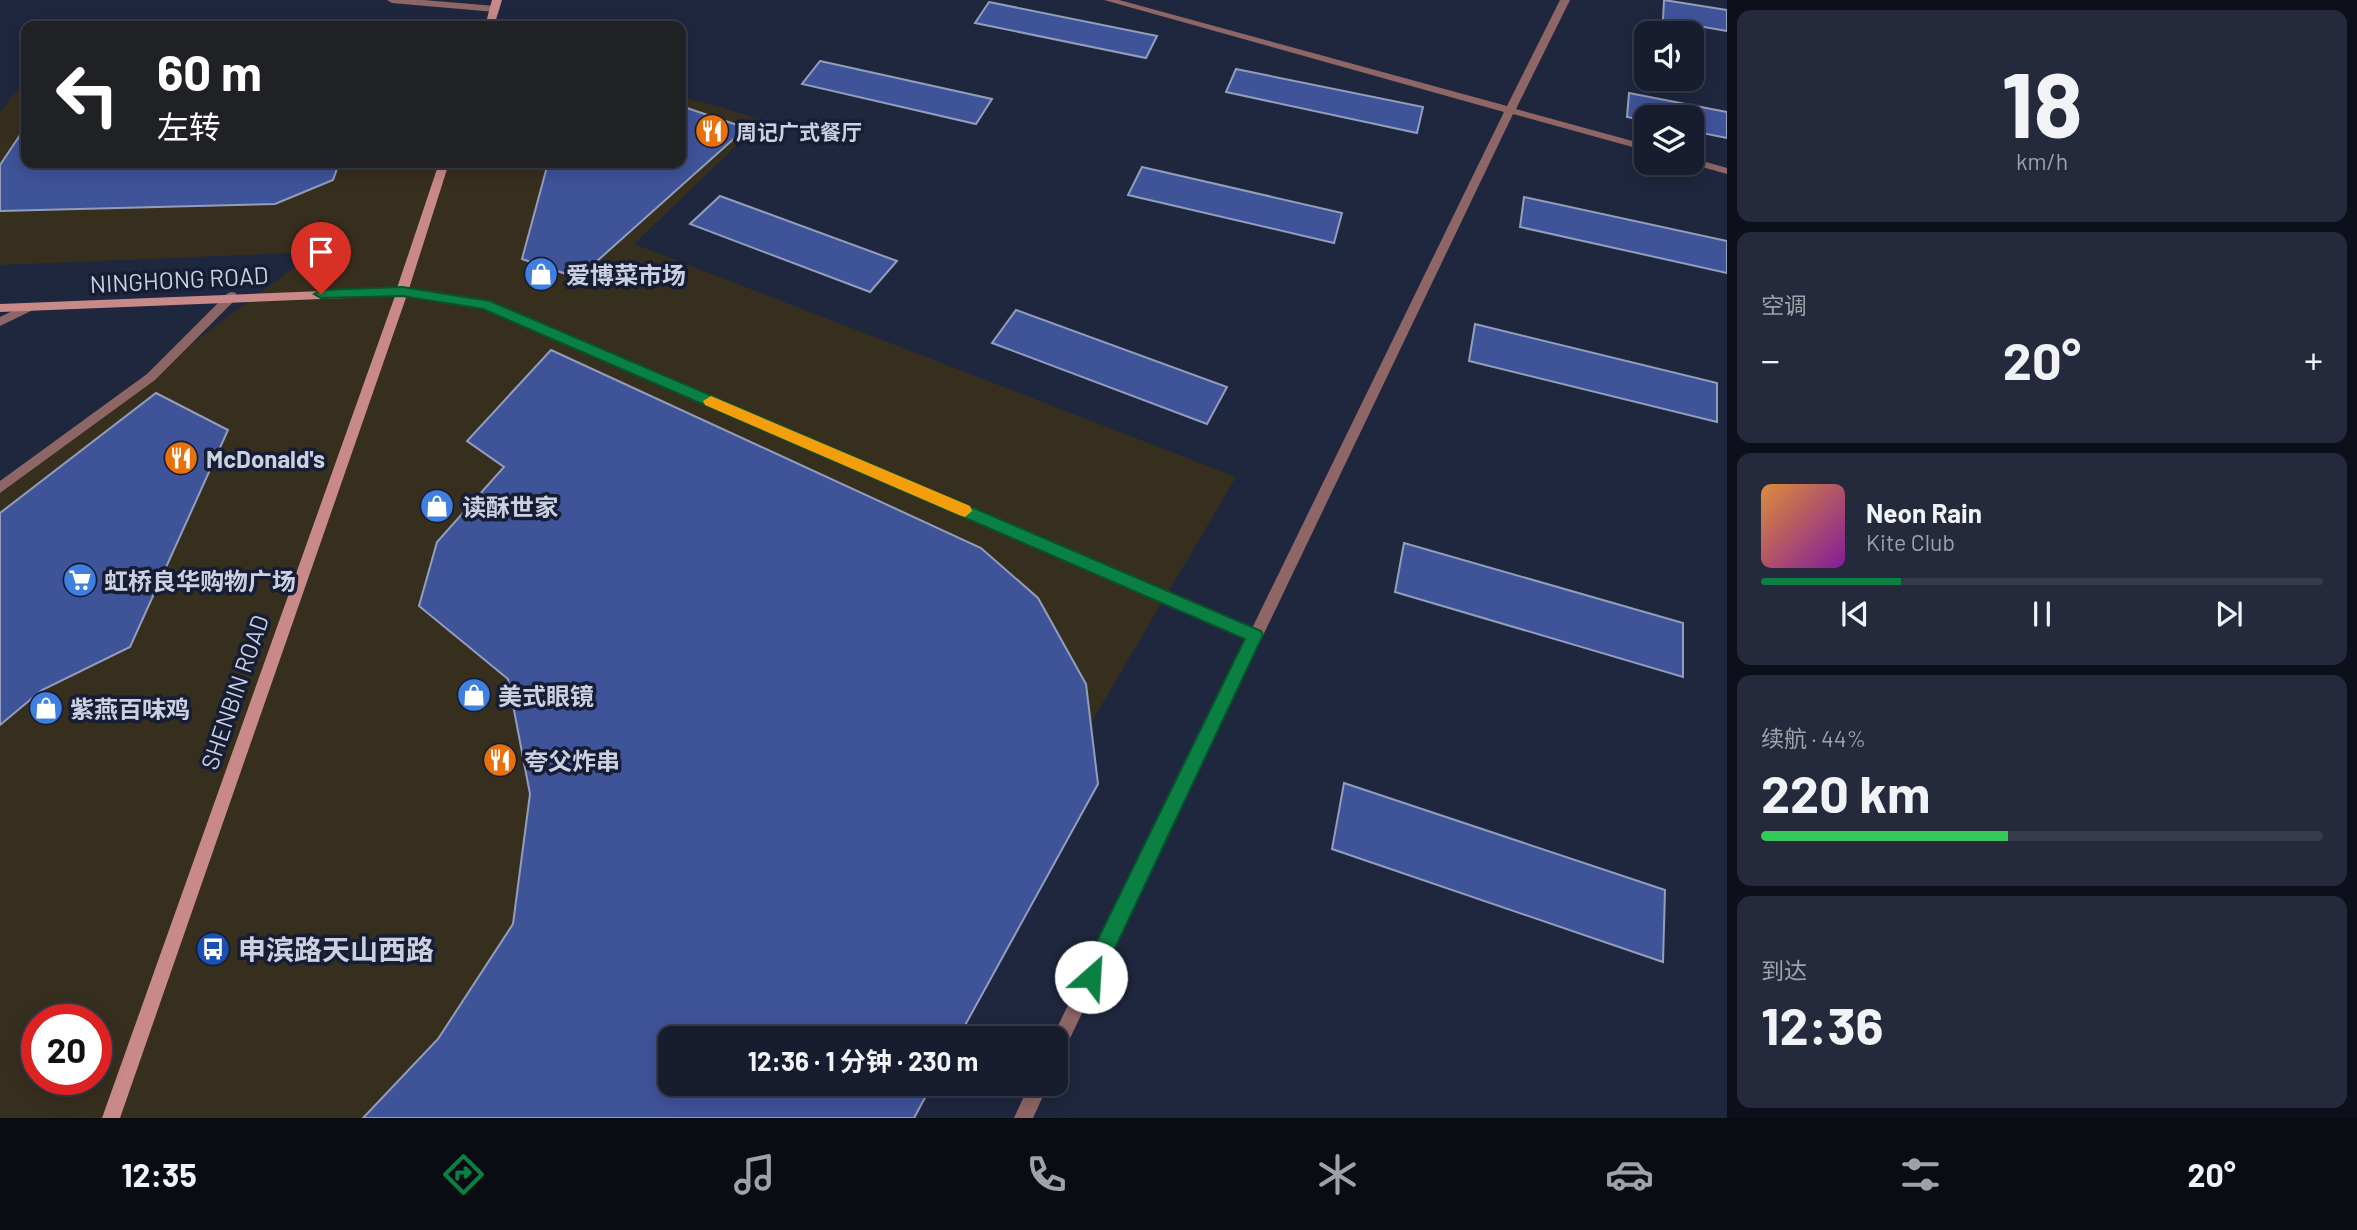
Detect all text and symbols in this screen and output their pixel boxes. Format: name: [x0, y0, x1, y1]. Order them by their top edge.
map controls: [1634, 21, 1704, 175]
button: sound: [1634, 21, 1704, 91]
text: 60 m: [157, 42, 262, 101]
text: 18: [2001, 47, 2083, 156]
icon: left: [42, 49, 133, 140]
button: layers: [1634, 105, 1704, 175]
text: 左转: [157, 107, 221, 145]
restaurant icon: 周记广式餐厅: [693, 112, 731, 150]
place label: 周记广式餐厅: [736, 119, 862, 144]
text: km/h: [2016, 147, 2068, 175]
pin: [291, 222, 351, 294]
icon: arrive: [302, 233, 340, 271]
shop icon: 爱博菜市场: [522, 255, 560, 293]
street label: NINGHONG ROAD: [89, 260, 269, 298]
place label: 爱博菜市场: [566, 260, 686, 289]
text: 空调: [1761, 291, 1807, 319]
text: 20°: [2003, 328, 2081, 390]
text: −: [1761, 336, 1780, 382]
text: +: [2304, 336, 2323, 382]
restaurant icon: McDonald's: [162, 439, 200, 477]
place label: McDonald's: [206, 444, 325, 473]
shop icon: 读酥世家: [418, 487, 456, 525]
place label: 读酥世家: [462, 492, 558, 521]
text: Neon Rain: [1866, 497, 1982, 528]
text: Kite Club: [1866, 528, 1955, 556]
supermarket icon: 虹桥良华购物广场: [61, 561, 99, 599]
place label: 虹桥良华购物广场: [104, 566, 296, 595]
icon: previous: [1836, 595, 1874, 633]
icon: pause: [2023, 595, 2061, 633]
icon: next: [2210, 595, 2248, 633]
street label: SHENBIN ROAD: [194, 611, 274, 773]
shop icon: 美式眼镜: [455, 676, 493, 714]
place label: 美式眼镜: [498, 681, 594, 710]
shop icon: 紫燕百味鸡: [27, 689, 65, 727]
place label: 紫燕百味鸡: [70, 694, 190, 723]
text: 续航 · 44%: [1761, 724, 1866, 752]
restaurant icon: 夸父炸串: [481, 741, 519, 779]
place label: 夸父炸串: [524, 746, 620, 775]
text: 220 km: [1761, 761, 1930, 823]
bus stop icon: 申滨路天山西路: [194, 930, 232, 968]
place label: 申滨路天山西路: [238, 932, 434, 966]
position arrow: [1054, 940, 1128, 1014]
text: 到达: [1761, 956, 1807, 984]
text: 12:36: [1761, 993, 1883, 1055]
speed limit sign: 20: [21, 1004, 112, 1095]
text: 12:36 · 1 分钟 · 230 m: [748, 1045, 978, 1076]
icon: directions: [439, 1150, 488, 1199]
icon: music: [730, 1150, 779, 1199]
icon: phone: [1022, 1150, 1071, 1199]
icon: climate: [1313, 1150, 1362, 1199]
icon: car: [1605, 1150, 1654, 1199]
icon: filters: [1896, 1150, 1945, 1199]
text: 12:35: [121, 1155, 197, 1193]
text: 20°: [2187, 1155, 2236, 1193]

